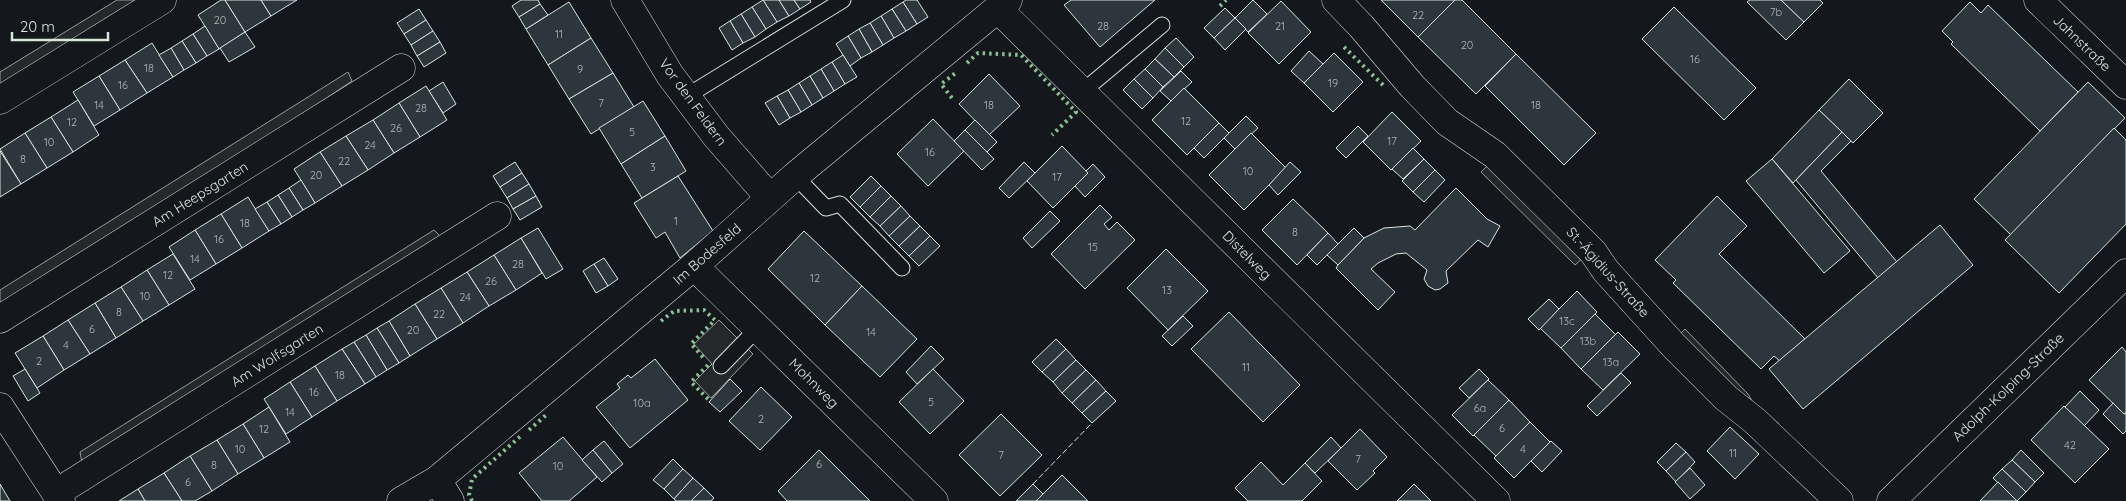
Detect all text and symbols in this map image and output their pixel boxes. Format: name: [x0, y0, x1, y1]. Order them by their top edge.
house number: 7b: [1770, 5, 1782, 19]
house number: 22: [1412, 8, 1424, 22]
scale bar: [12, 10, 109, 42]
street label: Jahnstraße: [2049, 11, 2115, 75]
house number: 20: [214, 13, 226, 27]
text: 20 m: [20, 17, 55, 36]
house number: 28: [1097, 19, 1109, 33]
house number: 21: [1275, 19, 1285, 33]
house number: 11: [555, 27, 563, 41]
house number: 20: [1461, 38, 1473, 52]
house number: 16: [1690, 52, 1700, 66]
street label: Vor den Feldern: [655, 55, 731, 149]
house number: 18: [144, 61, 154, 75]
house number: 9: [577, 62, 583, 76]
house number: 19: [1328, 76, 1338, 90]
house number: 16: [118, 78, 128, 92]
house number: 7: [598, 96, 604, 110]
house number: 14: [94, 98, 104, 112]
house number: 18: [984, 98, 994, 112]
house number: 18: [1531, 98, 1541, 112]
house number: 28: [415, 101, 427, 115]
house number: 12: [1181, 114, 1191, 128]
house number: 12: [67, 115, 77, 129]
house number: 26: [390, 121, 402, 135]
house number: 5: [629, 125, 635, 139]
house number: 17: [1387, 134, 1397, 148]
house number: 10: [44, 135, 54, 149]
house number: 24: [364, 138, 376, 152]
house number: 16: [925, 145, 935, 159]
house number: 8: [20, 152, 26, 166]
house number: 22: [338, 154, 350, 168]
street label: Am Heepsgarten: [149, 157, 251, 231]
house number: 3: [650, 160, 656, 174]
house number: 10: [1243, 164, 1253, 178]
house number: 20: [310, 168, 322, 182]
house number: 17: [1052, 170, 1062, 184]
house number: 1: [674, 214, 678, 228]
house number: 18: [240, 216, 250, 230]
street label: Im Bodesfeld: [669, 219, 745, 289]
street label: St.-Ägidius-Straße: [1563, 223, 1653, 321]
house number: 8: [1292, 225, 1298, 239]
street label: Distelweg: [1219, 227, 1275, 283]
house number: 16: [214, 232, 224, 246]
house number: 15: [1088, 240, 1098, 254]
house number: 14: [190, 252, 200, 266]
house number: 28: [512, 257, 524, 271]
house number: 12: [163, 268, 173, 282]
house number: 12: [810, 271, 820, 285]
house number: 26: [485, 274, 497, 288]
house number: 13: [1162, 283, 1172, 297]
house number: 10: [140, 289, 150, 303]
house number: 24: [459, 290, 471, 304]
house number: 8: [116, 305, 122, 319]
house number: 22: [433, 307, 445, 321]
house number: 13c: [1559, 314, 1575, 328]
street label: Am Wolfsgarten: [228, 319, 326, 391]
house number: 6: [89, 322, 95, 336]
house number: 20: [407, 323, 419, 337]
house number: 14: [866, 325, 876, 339]
street label: Adolph-Kolping-Straße: [1948, 329, 2068, 445]
house number: 13b: [1580, 334, 1597, 348]
house number: 4: [63, 338, 69, 352]
house number: 2: [36, 354, 42, 368]
street label: Mohnweg: [785, 354, 843, 412]
house number: 13a: [1603, 355, 1619, 369]
house number: 11: [1242, 360, 1250, 374]
house number: 18: [335, 368, 345, 382]
house number: 16: [309, 385, 319, 399]
house number: 5: [928, 395, 934, 409]
house number: 10a: [633, 396, 651, 410]
house number: 6a: [1474, 401, 1486, 415]
house number: 14: [285, 405, 295, 419]
house number: 2: [758, 412, 764, 426]
house number: 6: [1499, 421, 1505, 435]
house number: 12: [259, 422, 269, 436]
house number: 42: [2064, 438, 2076, 452]
house number: 10: [235, 442, 245, 456]
house number: 4: [1520, 442, 1526, 456]
house number: 11: [1729, 446, 1737, 460]
house number: 7: [998, 448, 1004, 462]
house number: 7: [1355, 452, 1361, 466]
house number: 6: [816, 457, 822, 471]
house number: 8: [211, 458, 217, 472]
house number: 10: [553, 459, 563, 473]
house number: 6: [185, 475, 191, 489]

